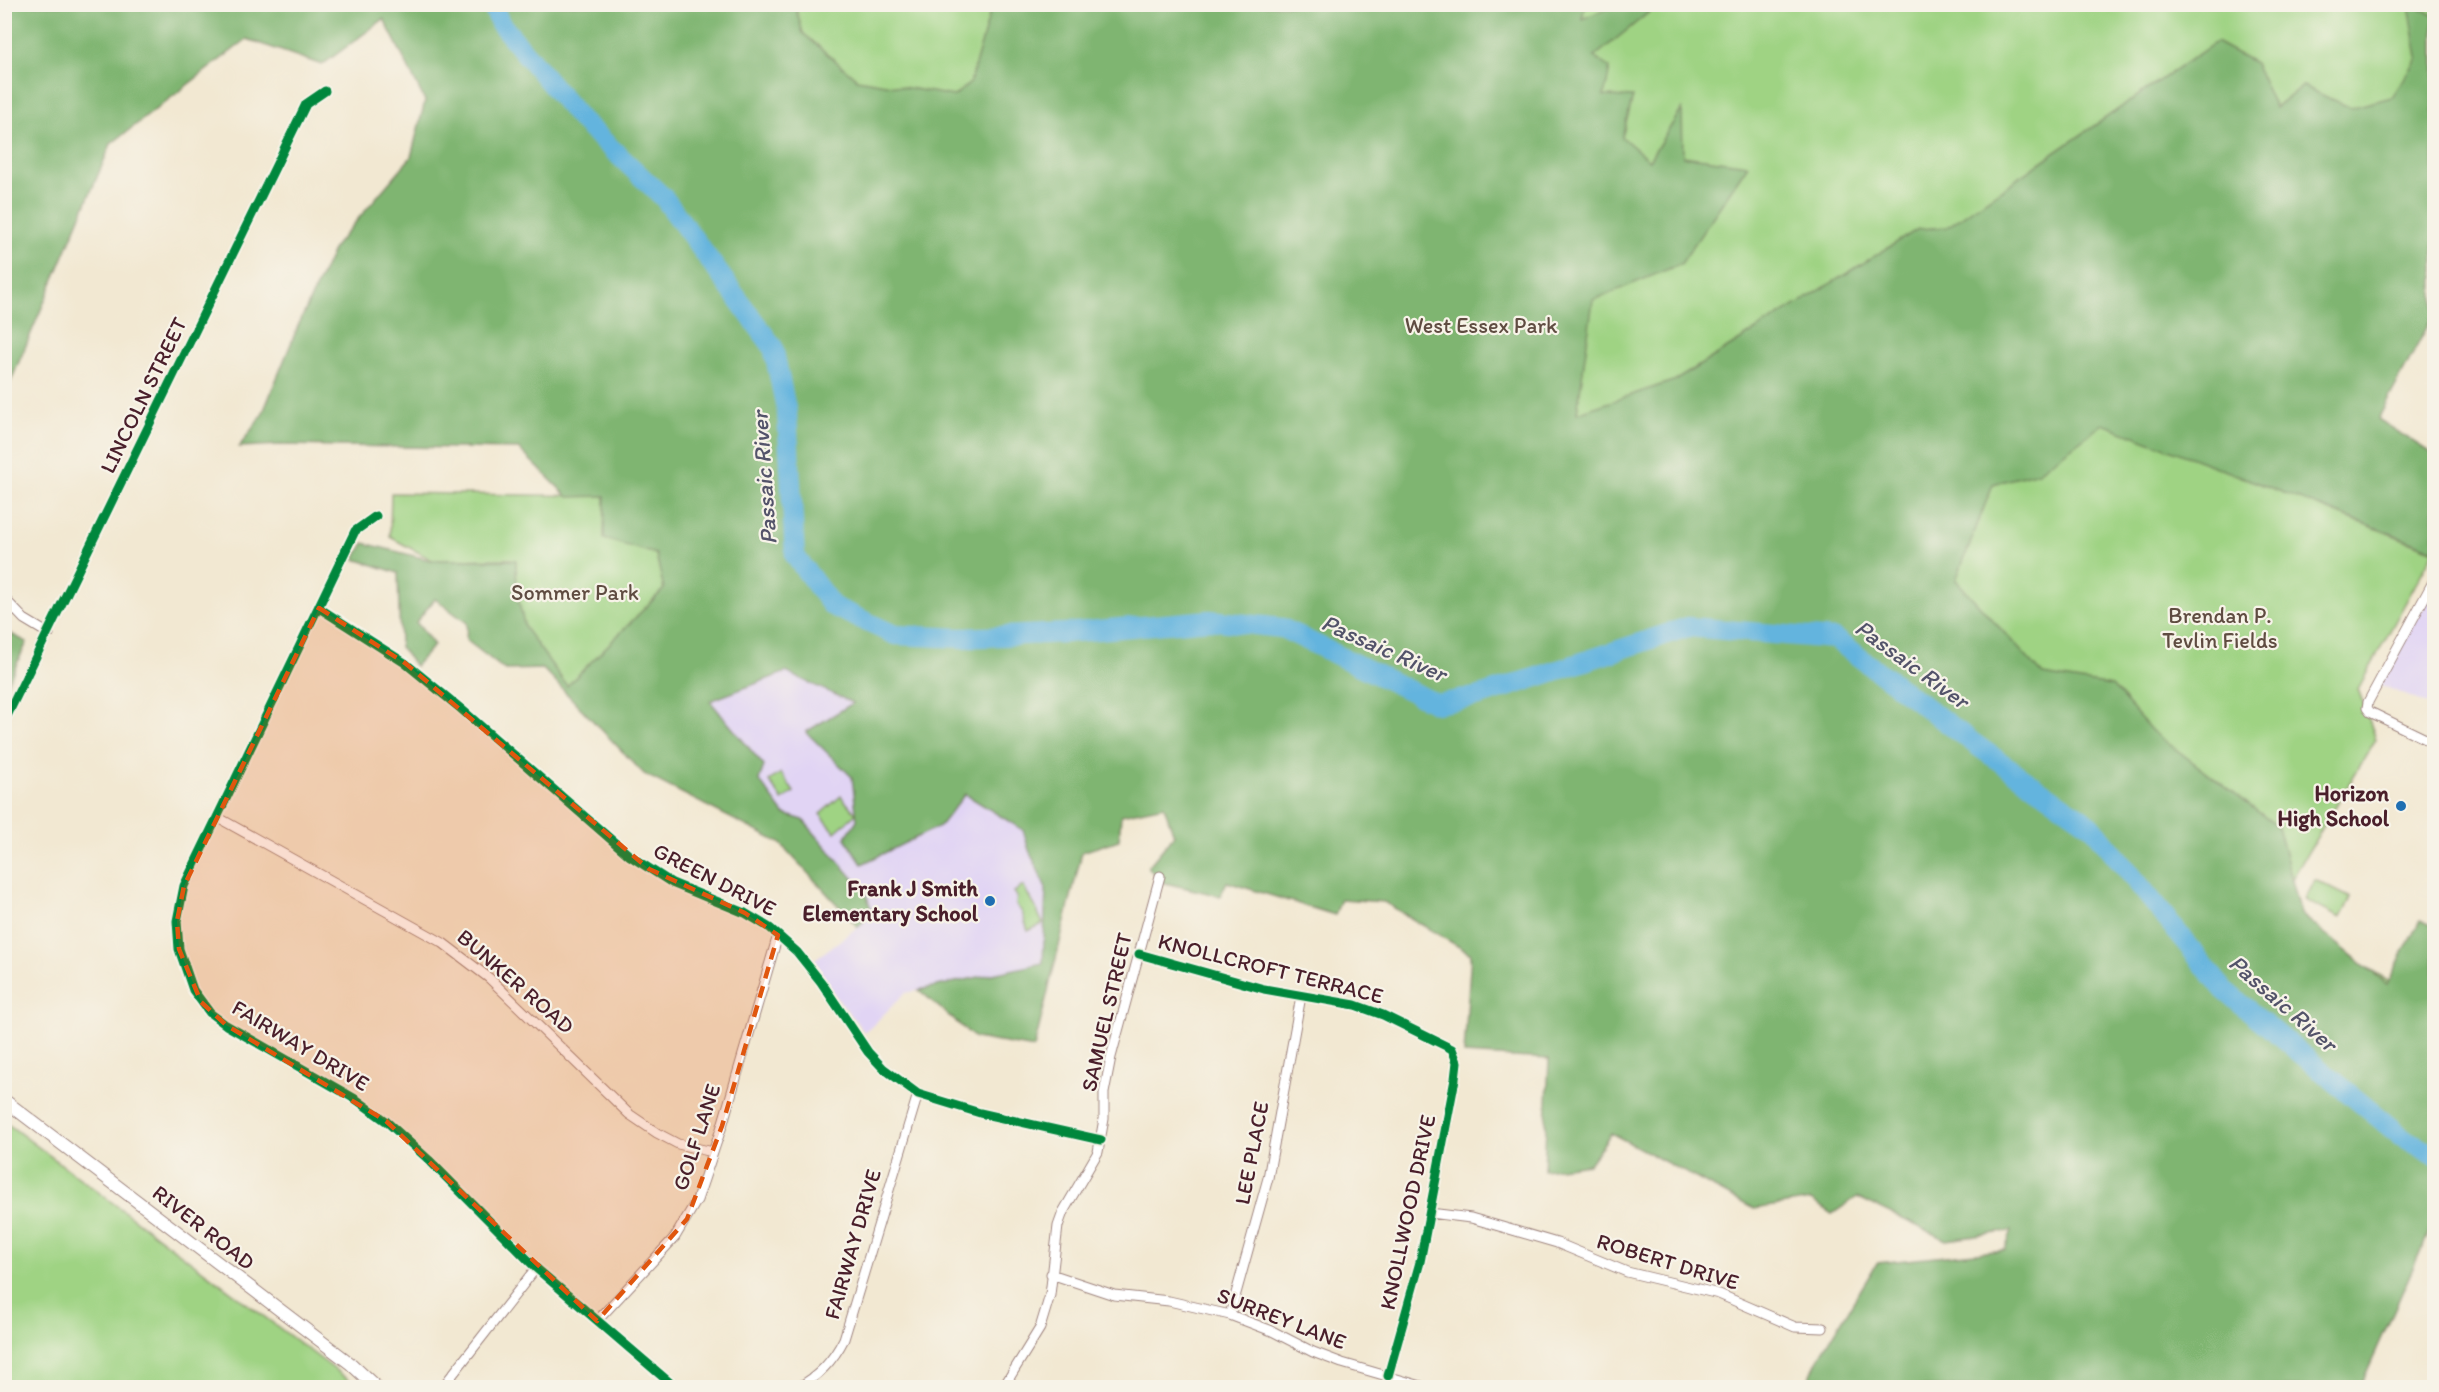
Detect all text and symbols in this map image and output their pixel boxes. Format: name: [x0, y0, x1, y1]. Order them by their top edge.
street label: LINCOLN STREET: [94, 312, 193, 478]
park label: West Essex Park: [1405, 312, 1558, 339]
water label: Passaic River: [744, 407, 783, 546]
park label: Sommer Park: [511, 579, 639, 606]
park label: Brendan P. Tevlin Fields: [2162, 602, 2278, 654]
water label: Passaic River: [1317, 607, 1454, 689]
water label: Passaic River: [1850, 613, 1977, 716]
place label: Horizon High School: [2277, 780, 2390, 832]
marker: Horizon High School: [2394, 799, 2408, 813]
street label: GREEN DRIVE: [649, 837, 781, 922]
place label: Frank J Smith Elementary School: [803, 875, 979, 927]
marker: Frank J Smith Elementary School: [983, 894, 997, 908]
street label: BUNKER ROAD: [452, 923, 580, 1040]
street label: KNOLLCROFT TERRACE: [1155, 927, 1386, 1010]
street label: SAMUEL STREET: [1075, 929, 1138, 1094]
water label: Passaic River: [2223, 948, 2345, 1059]
street label: FAIRWAY DRIVE: [227, 994, 374, 1097]
street label: GOLF LANE: [667, 1080, 726, 1194]
street label: LEE PLACE: [1228, 1099, 1275, 1207]
street label: KNOLLWOOD DRIVE: [1374, 1112, 1441, 1312]
street label: FAIRWAY DRIVE: [818, 1166, 887, 1323]
street label: RIVER ROAD: [147, 1179, 260, 1276]
street label: ROBERT DRIVE: [1594, 1227, 1742, 1296]
street label: SURREY LANE: [1213, 1281, 1350, 1355]

